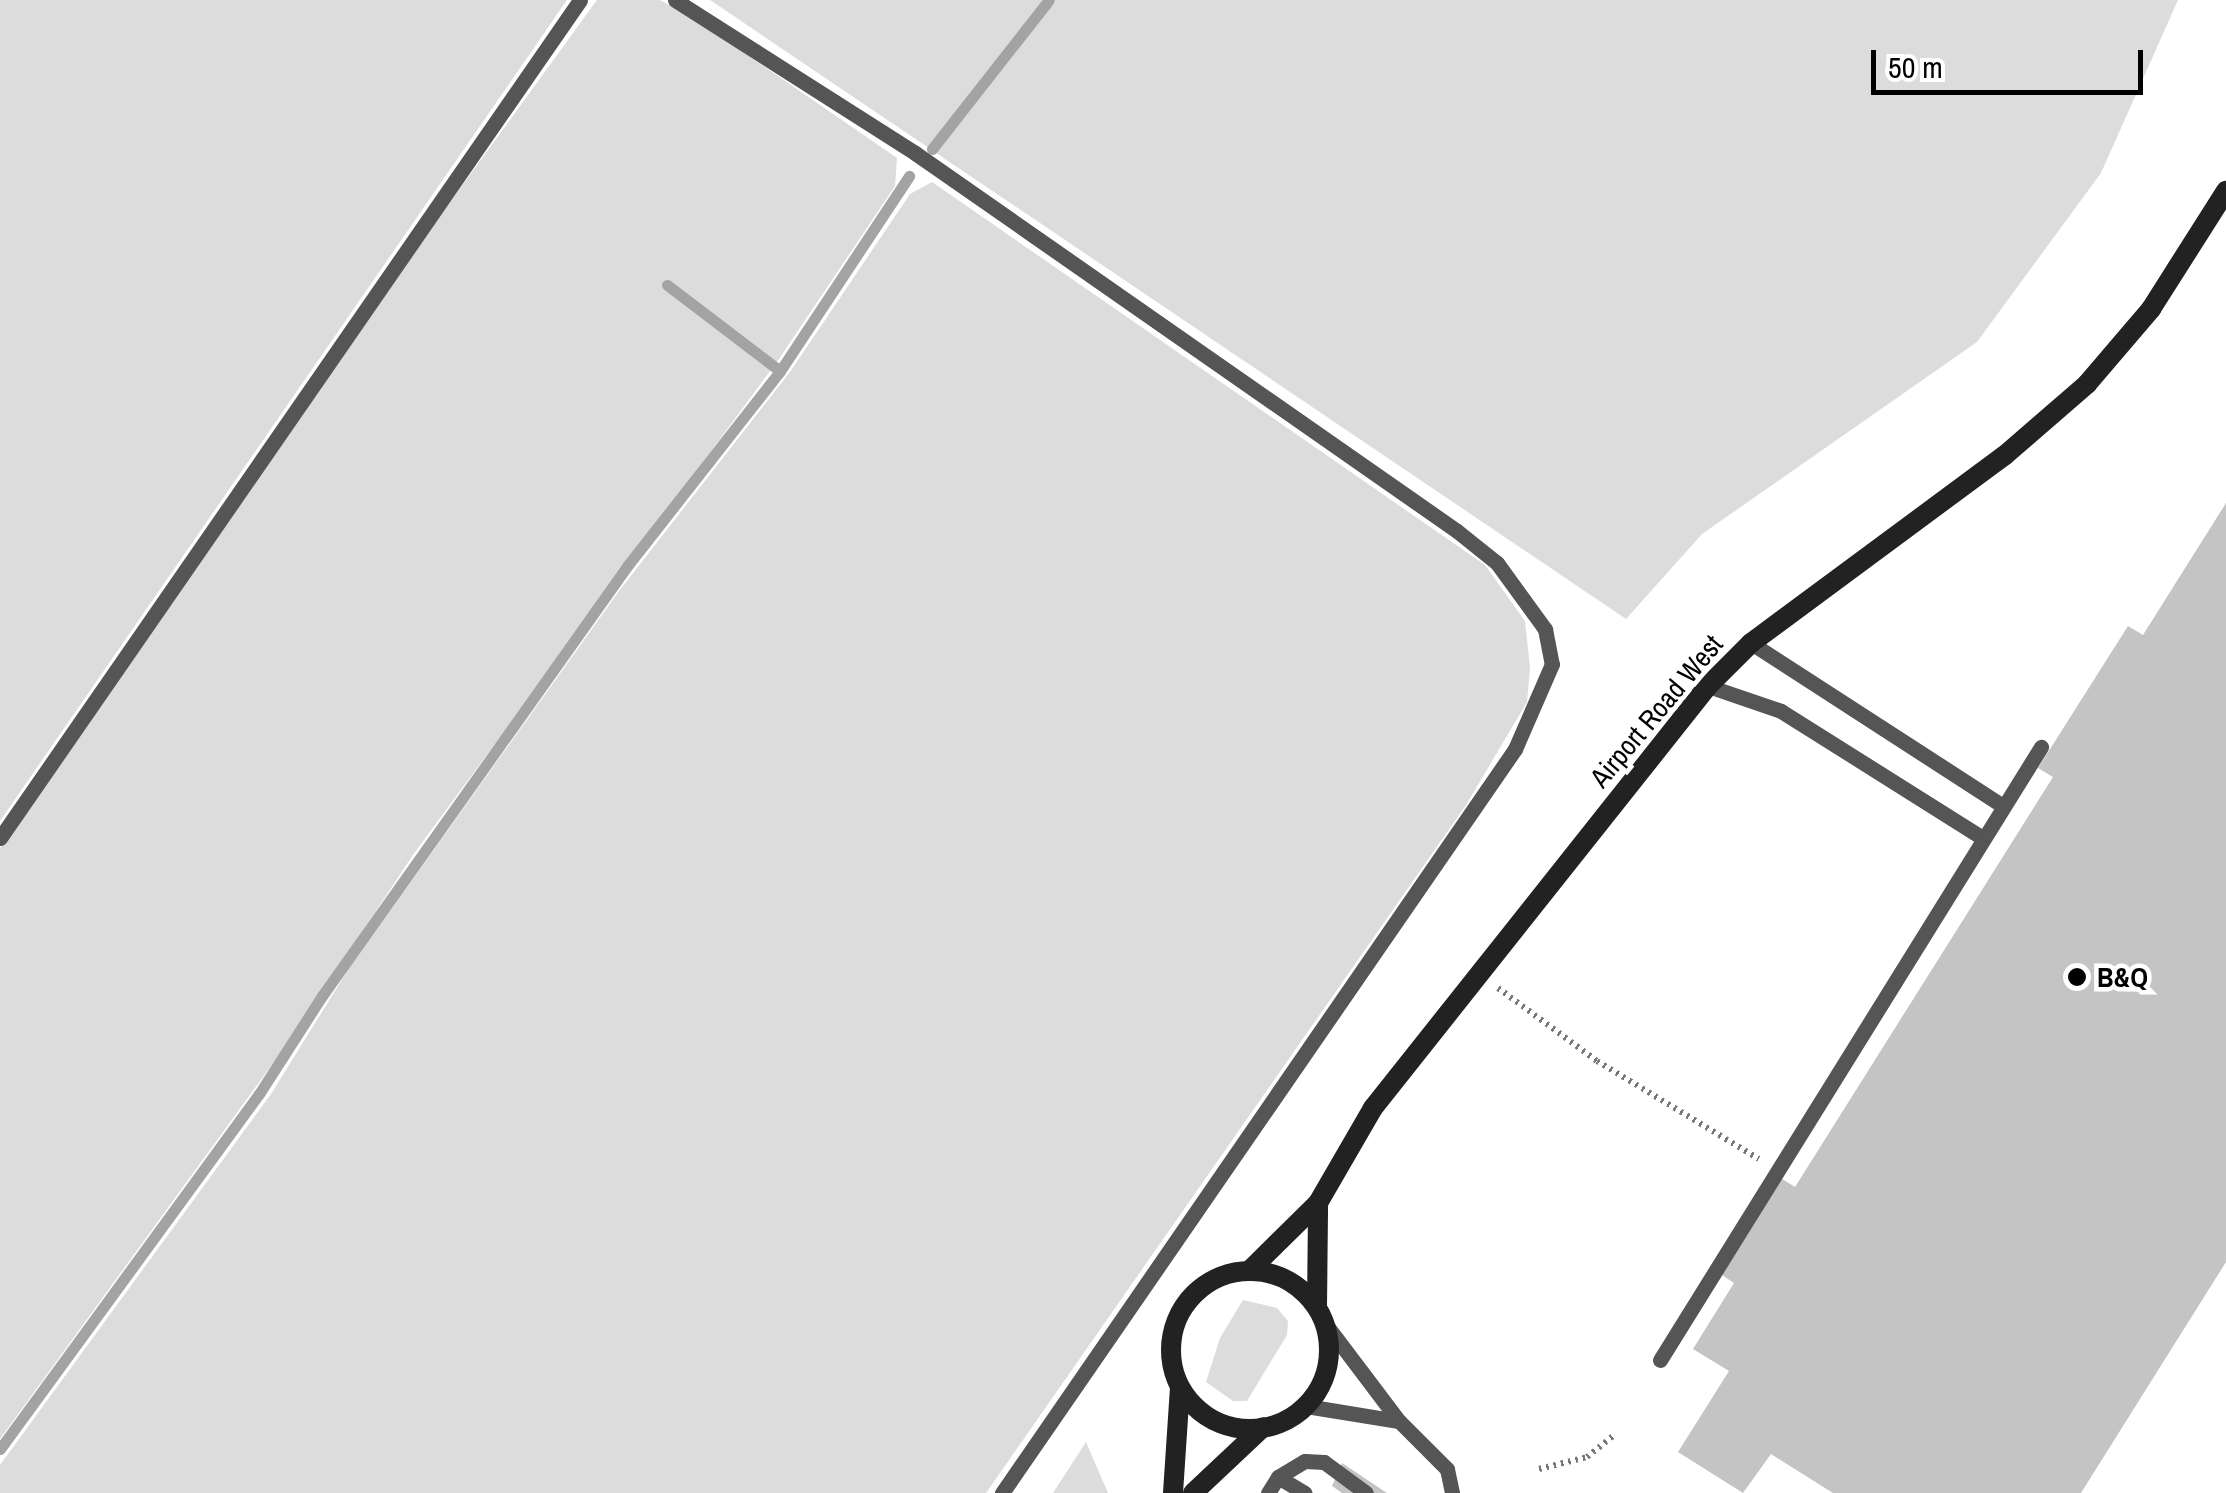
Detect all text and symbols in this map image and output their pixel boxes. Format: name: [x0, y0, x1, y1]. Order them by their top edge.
scale bar: [1876, 30, 2148, 92]
text: 50 m: [1888, 47, 1943, 87]
street label: Airport Road West: [1583, 628, 1729, 794]
place label: B&Q: [2097, 960, 2148, 994]
marker: B&Q: [2066, 966, 2088, 988]

